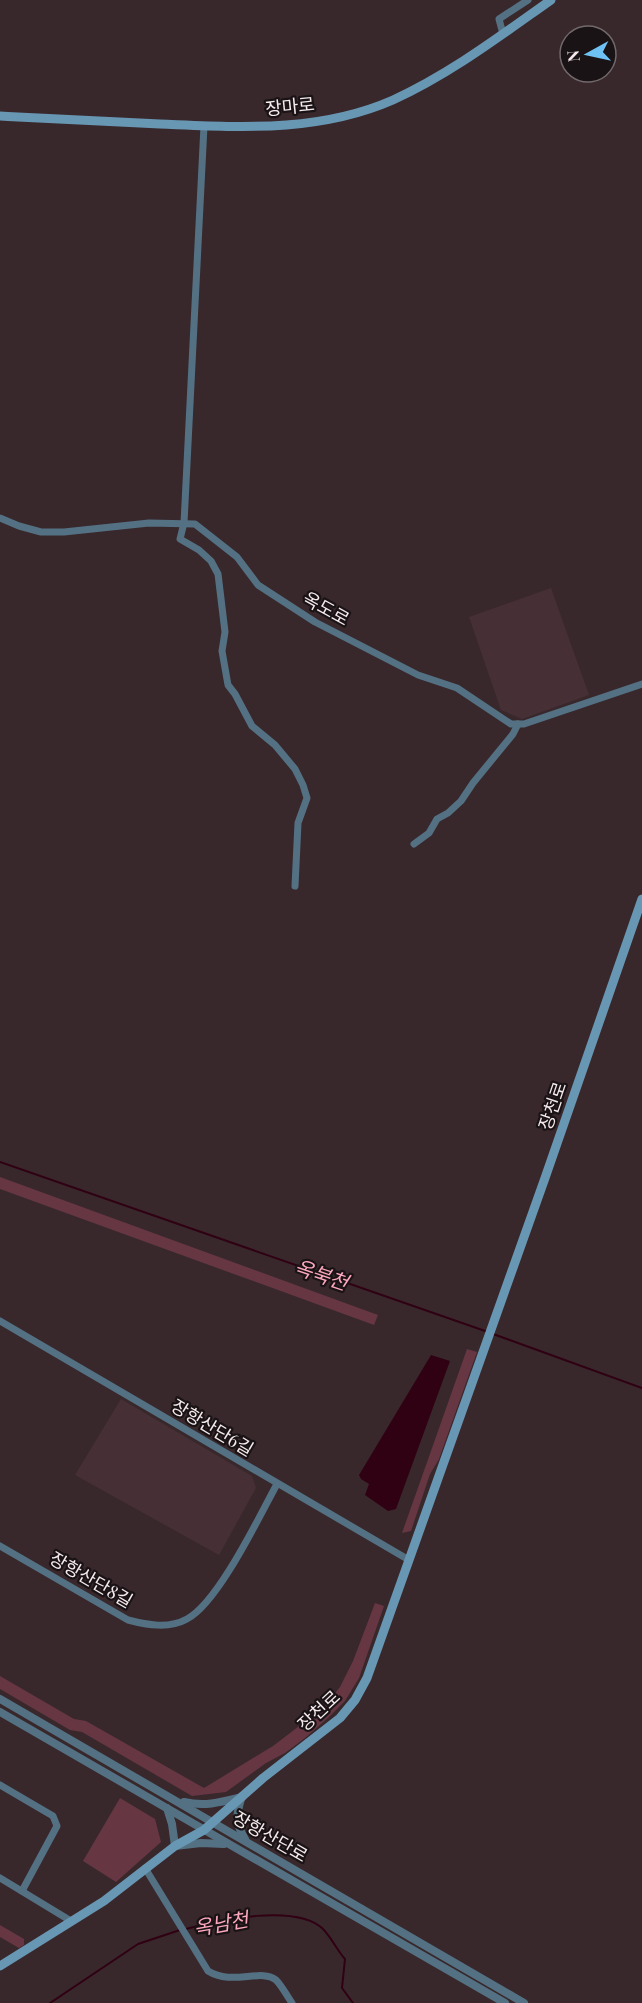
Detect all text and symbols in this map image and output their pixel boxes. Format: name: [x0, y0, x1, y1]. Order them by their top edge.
north arrow: [558, 24, 618, 84]
text: N: [561, 49, 584, 63]
street label: 장마로: [264, 91, 316, 121]
street label: 옥도로: [299, 586, 354, 631]
street label: 장천로: [533, 1078, 571, 1133]
water label: 옥북천: [291, 1252, 354, 1296]
street label: 장항산단6길: [167, 1393, 258, 1461]
street label: 장항산단8길: [46, 1546, 137, 1613]
street label: 장천로: [292, 1685, 345, 1736]
street label: 장항산단로: [229, 1805, 312, 1867]
water label: 옥남천: [191, 1904, 253, 1941]

